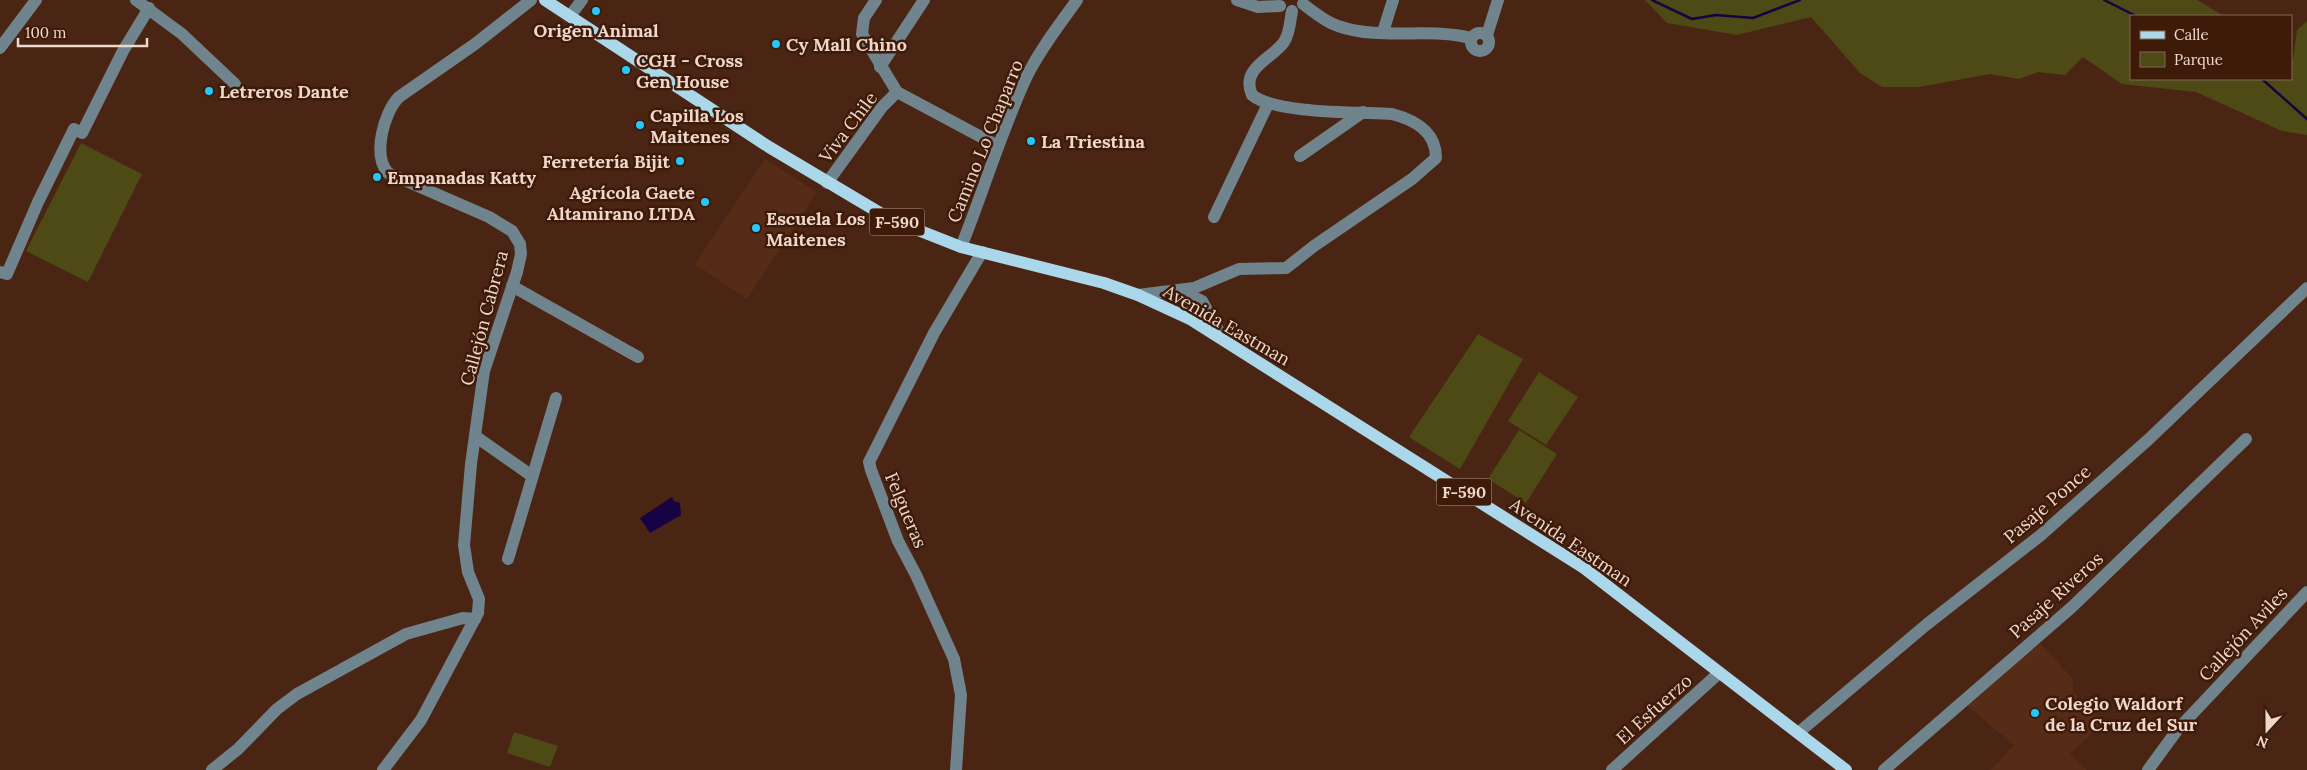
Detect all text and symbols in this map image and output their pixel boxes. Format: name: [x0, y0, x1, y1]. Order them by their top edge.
marker: Origen Animal: [590, 5, 602, 17]
scale bar: [18, 15, 146, 47]
legend: [2130, 15, 2292, 80]
place label: Origen Animal: [533, 19, 659, 42]
text: 100 m: [25, 23, 66, 42]
text: Calle: [2174, 25, 2209, 44]
place label: Cy Mall Chino: [786, 33, 907, 56]
marker: Cy Mall Chino: [770, 38, 782, 50]
place label: CGH - Cross Gen House: [636, 49, 743, 93]
text: Parque: [2174, 50, 2223, 69]
street label: Camino Lo Chaparro: [942, 56, 1028, 226]
marker: CGH - Cross Gen House: [620, 64, 632, 76]
place label: Letreros Dante: [219, 80, 349, 103]
marker: Letreros Dante: [203, 85, 215, 97]
street label: Viva Chile: [813, 87, 882, 168]
place label: Capilla Los Maitenes: [650, 104, 744, 148]
marker: Capilla Los Maitenes: [634, 119, 646, 131]
place label: La Triestina: [1041, 130, 1145, 153]
marker: La Triestina: [1025, 135, 1037, 147]
place label: Ferretería Bijit: [542, 150, 671, 173]
marker: Ferretería Bijit: [674, 155, 686, 167]
place label: Empanadas Katty: [387, 166, 536, 189]
marker: Empanadas Katty: [371, 171, 383, 183]
place label: Agrícola Gaete Altamirano LTDA: [547, 181, 695, 225]
marker: Agrícola Gaete Altamirano LTDA: [699, 196, 711, 208]
place label: Escuela Los Maitenes: [766, 207, 866, 251]
road number: F-590: [870, 208, 924, 236]
marker: Escuela Los Maitenes: [750, 222, 762, 234]
street label: Callejón Cabrera: [455, 248, 513, 388]
street label: Avenida Eastman: [1159, 279, 1295, 371]
street label: Pasaje Ponce: [1999, 460, 2096, 548]
street label: Felgueras: [880, 469, 932, 551]
road number: F-590: [1436, 478, 1492, 506]
street label: Avenida Eastman: [1505, 492, 1637, 591]
street label: Pasaje Riveros: [2004, 547, 2108, 643]
street label: Callejón Aviles: [2194, 582, 2292, 686]
street label: El Esfuerzo: [1611, 669, 1697, 749]
place label: Colegio Waldorf de la Cruz del Sur: [2045, 692, 2198, 736]
north arrow: [2242, 705, 2292, 755]
marker: Colegio Waldorf de la Cruz del Sur: [2029, 707, 2041, 719]
text: N: [2254, 732, 2271, 752]

